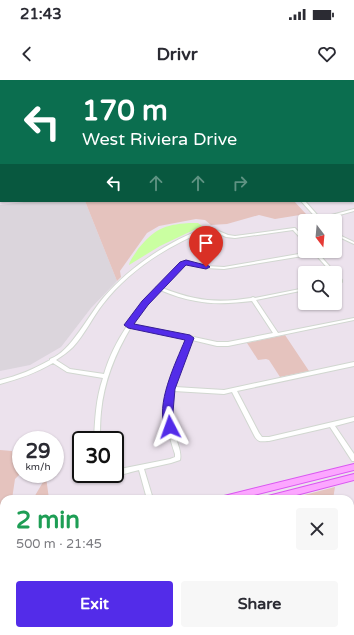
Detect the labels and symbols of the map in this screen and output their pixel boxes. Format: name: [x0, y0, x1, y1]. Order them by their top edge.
north arrow: [298, 214, 342, 258]
pin: [189, 226, 223, 267]
position arrow: [149, 406, 191, 448]
speed limit sign: 30: [72, 431, 124, 483]

